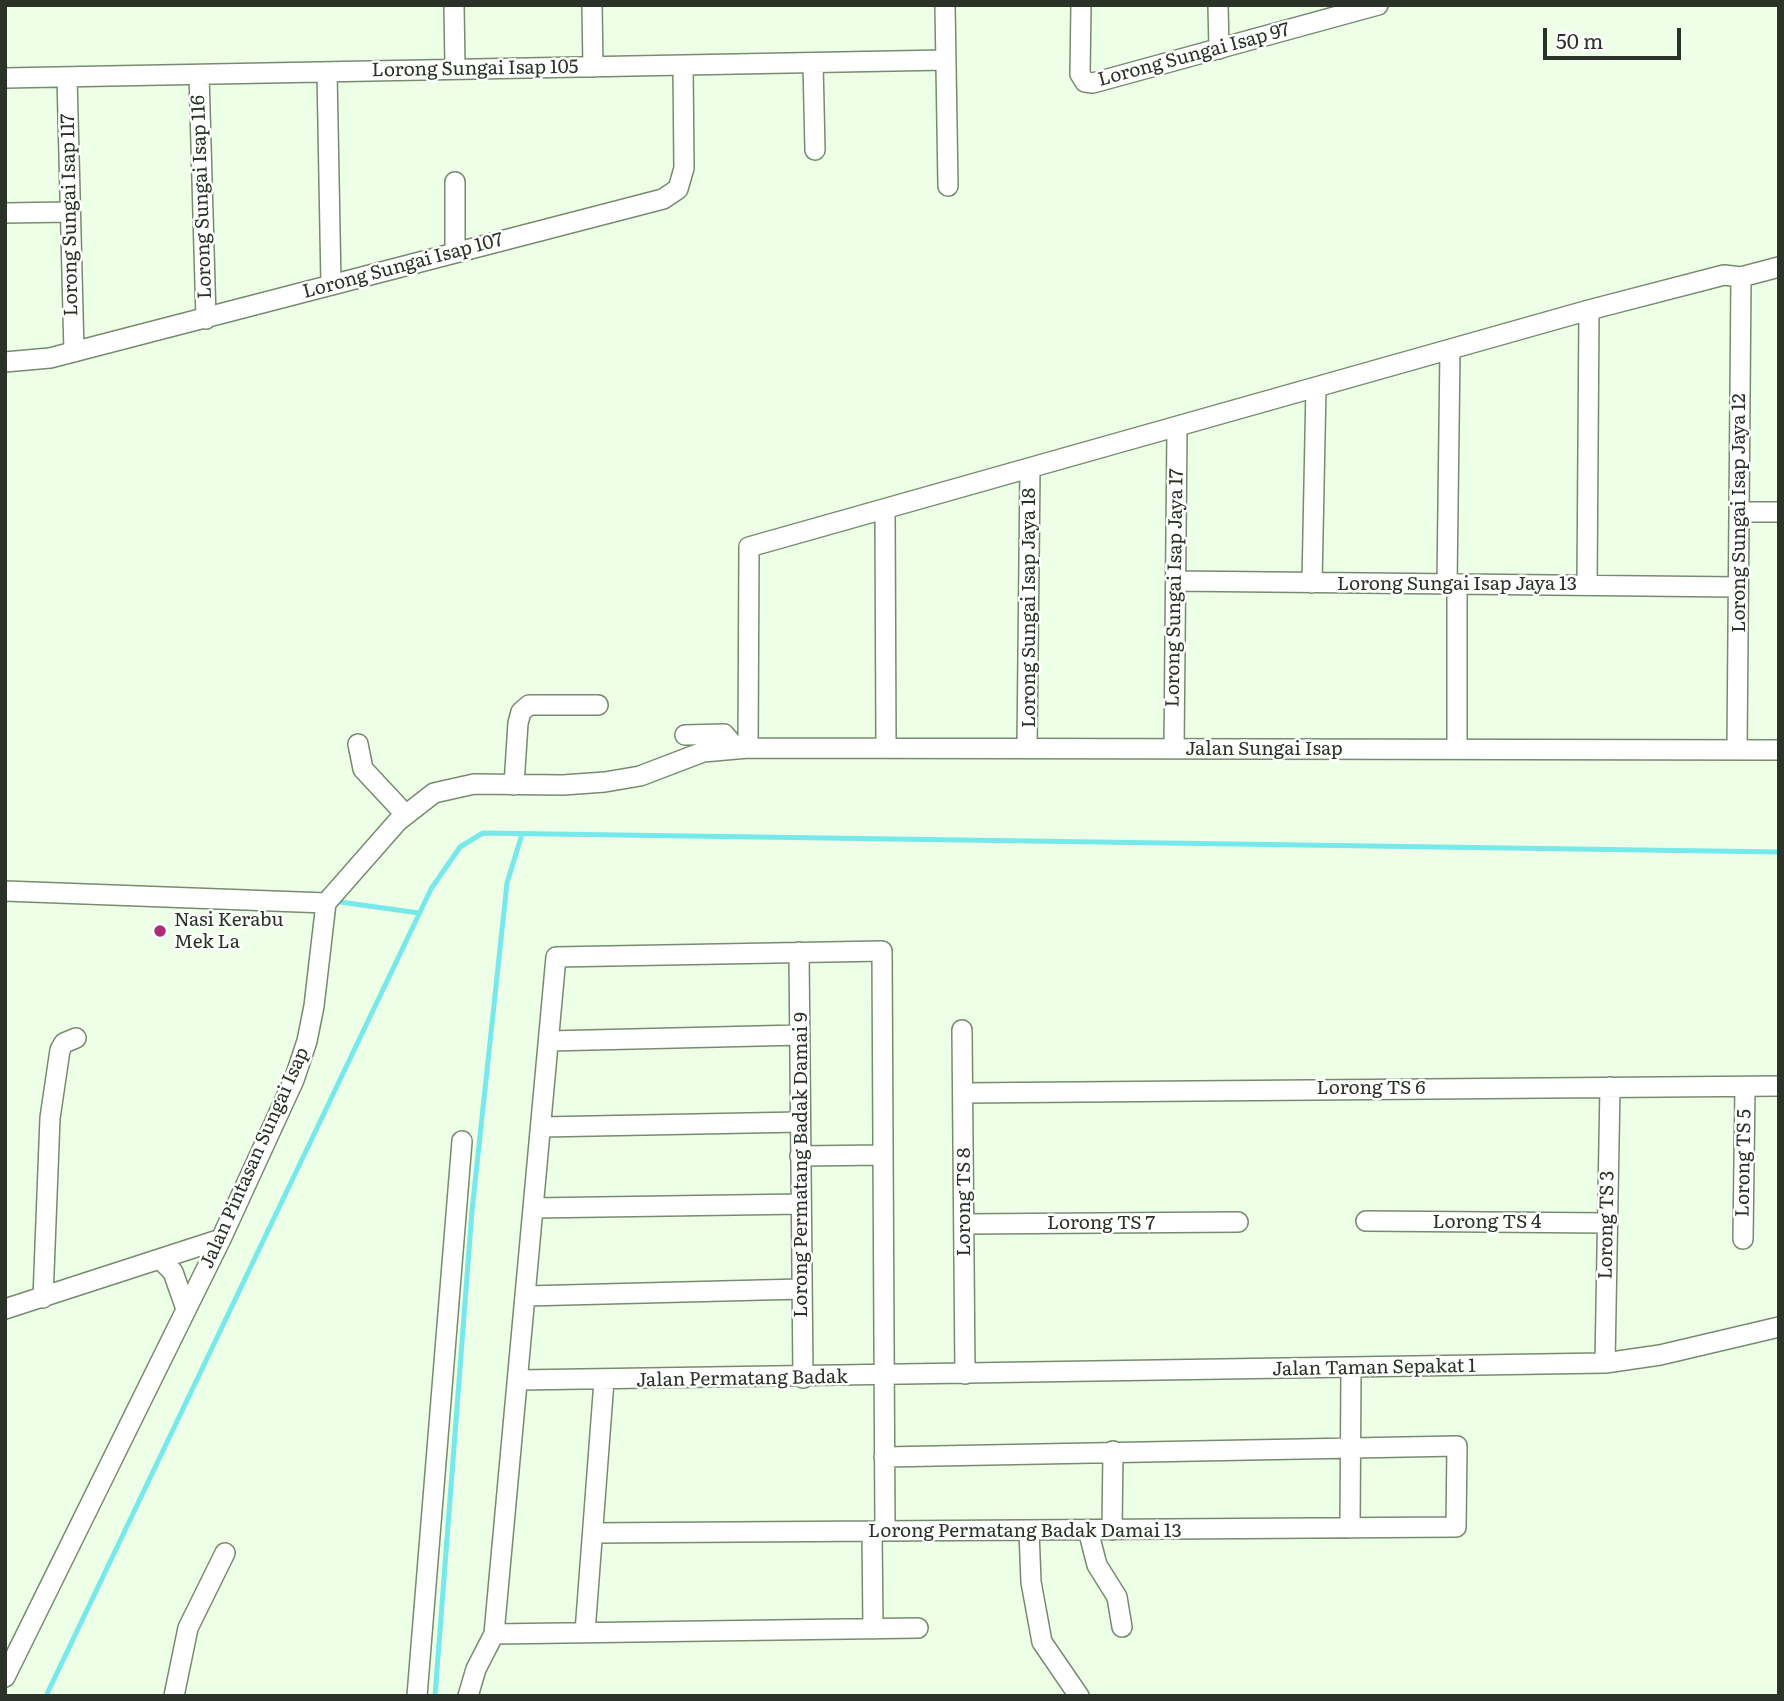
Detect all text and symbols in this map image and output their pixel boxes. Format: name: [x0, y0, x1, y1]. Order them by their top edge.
scale bar: [1546, 14, 1684, 58]
street label: Lorong Sungai Isap 97: [1096, 18, 1292, 92]
text: 50 m: [1556, 24, 1603, 55]
street label: Lorong Sungai Isap 105: [371, 56, 579, 82]
street label: Lorong Sungai Isap 116: [187, 95, 217, 299]
street label: Lorong Sungai Isap 117: [57, 113, 83, 317]
street label: Lorong Sungai Isap 107: [300, 228, 506, 304]
street label: Lorong Sungai Isap Jaya 12: [1728, 393, 1750, 633]
street label: Lorong Sungai Isap Jaya 17: [1162, 468, 1188, 708]
street label: Lorong Sungai Isap Jaya 18: [1018, 488, 1040, 728]
street label: Lorong Sungai Isap Jaya 13: [1337, 573, 1577, 595]
street label: Jalan Sungai Isap: [1185, 738, 1343, 760]
place label: Nasi Kerabu Mek La: [174, 909, 283, 953]
marker: Nasi Kerabu Mek La: [152, 923, 168, 939]
street label: Lorong Permatang Badak Damai 9: [790, 1012, 812, 1318]
street label: Jalan Pintasan Sungai Isap: [196, 1044, 314, 1272]
street label: Lorong TS 6: [1317, 1077, 1425, 1099]
street label: Lorong TS 5: [1732, 1109, 1756, 1217]
street label: Lorong TS 8: [953, 1147, 975, 1257]
street label: Lorong TS 3: [1595, 1170, 1619, 1280]
street label: Lorong TS 4: [1432, 1211, 1542, 1233]
street label: Lorong TS 7: [1047, 1212, 1155, 1234]
street label: Jalan Taman Sepakat 1: [1272, 1355, 1476, 1381]
street label: Jalan Permatang Badak: [636, 1366, 848, 1392]
street label: Lorong Permatang Badak Damai 13: [868, 1520, 1182, 1542]

